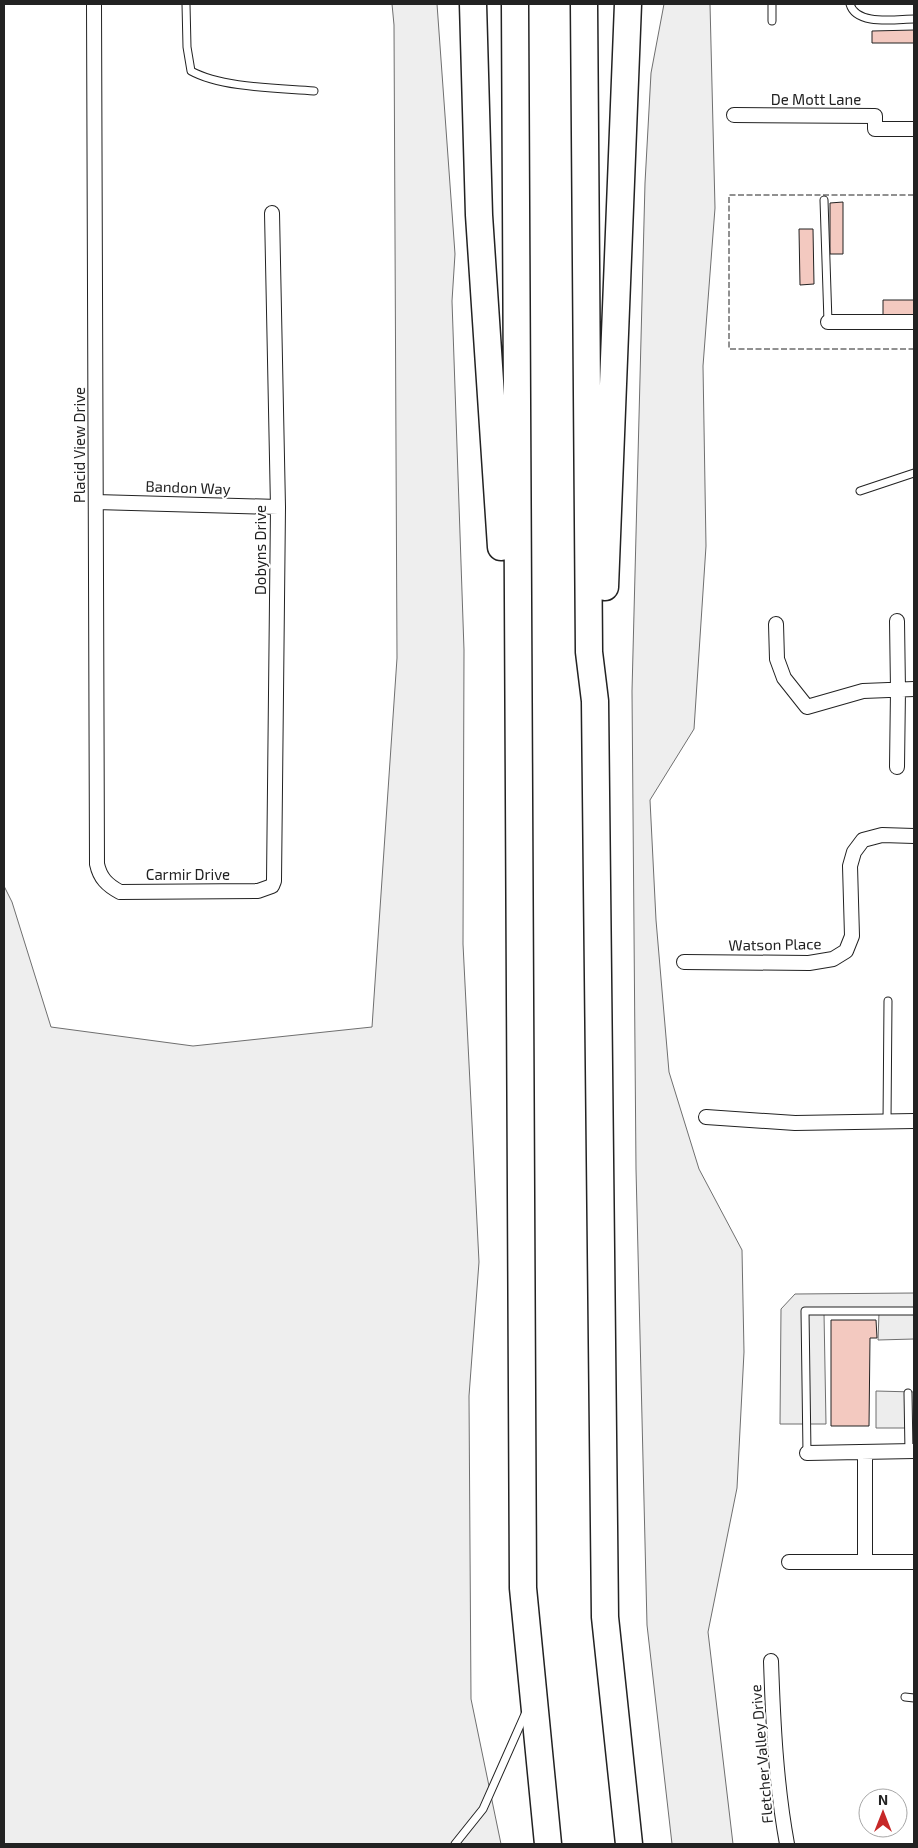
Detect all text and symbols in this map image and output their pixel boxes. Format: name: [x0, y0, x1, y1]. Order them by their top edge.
street label: De Mott Lane: [771, 90, 861, 108]
street label: Placid View Drive: [70, 387, 88, 503]
street label: Bandon Way: [145, 477, 231, 497]
street label: Dobyns Drive: [251, 505, 269, 595]
street label: Carmir Drive: [146, 865, 230, 883]
street label: Watson Place: [728, 934, 822, 954]
street label: Fletcher Valley Drive: [746, 1684, 776, 1824]
north arrow: [858, 1788, 908, 1838]
text: N: [878, 1791, 888, 1808]

